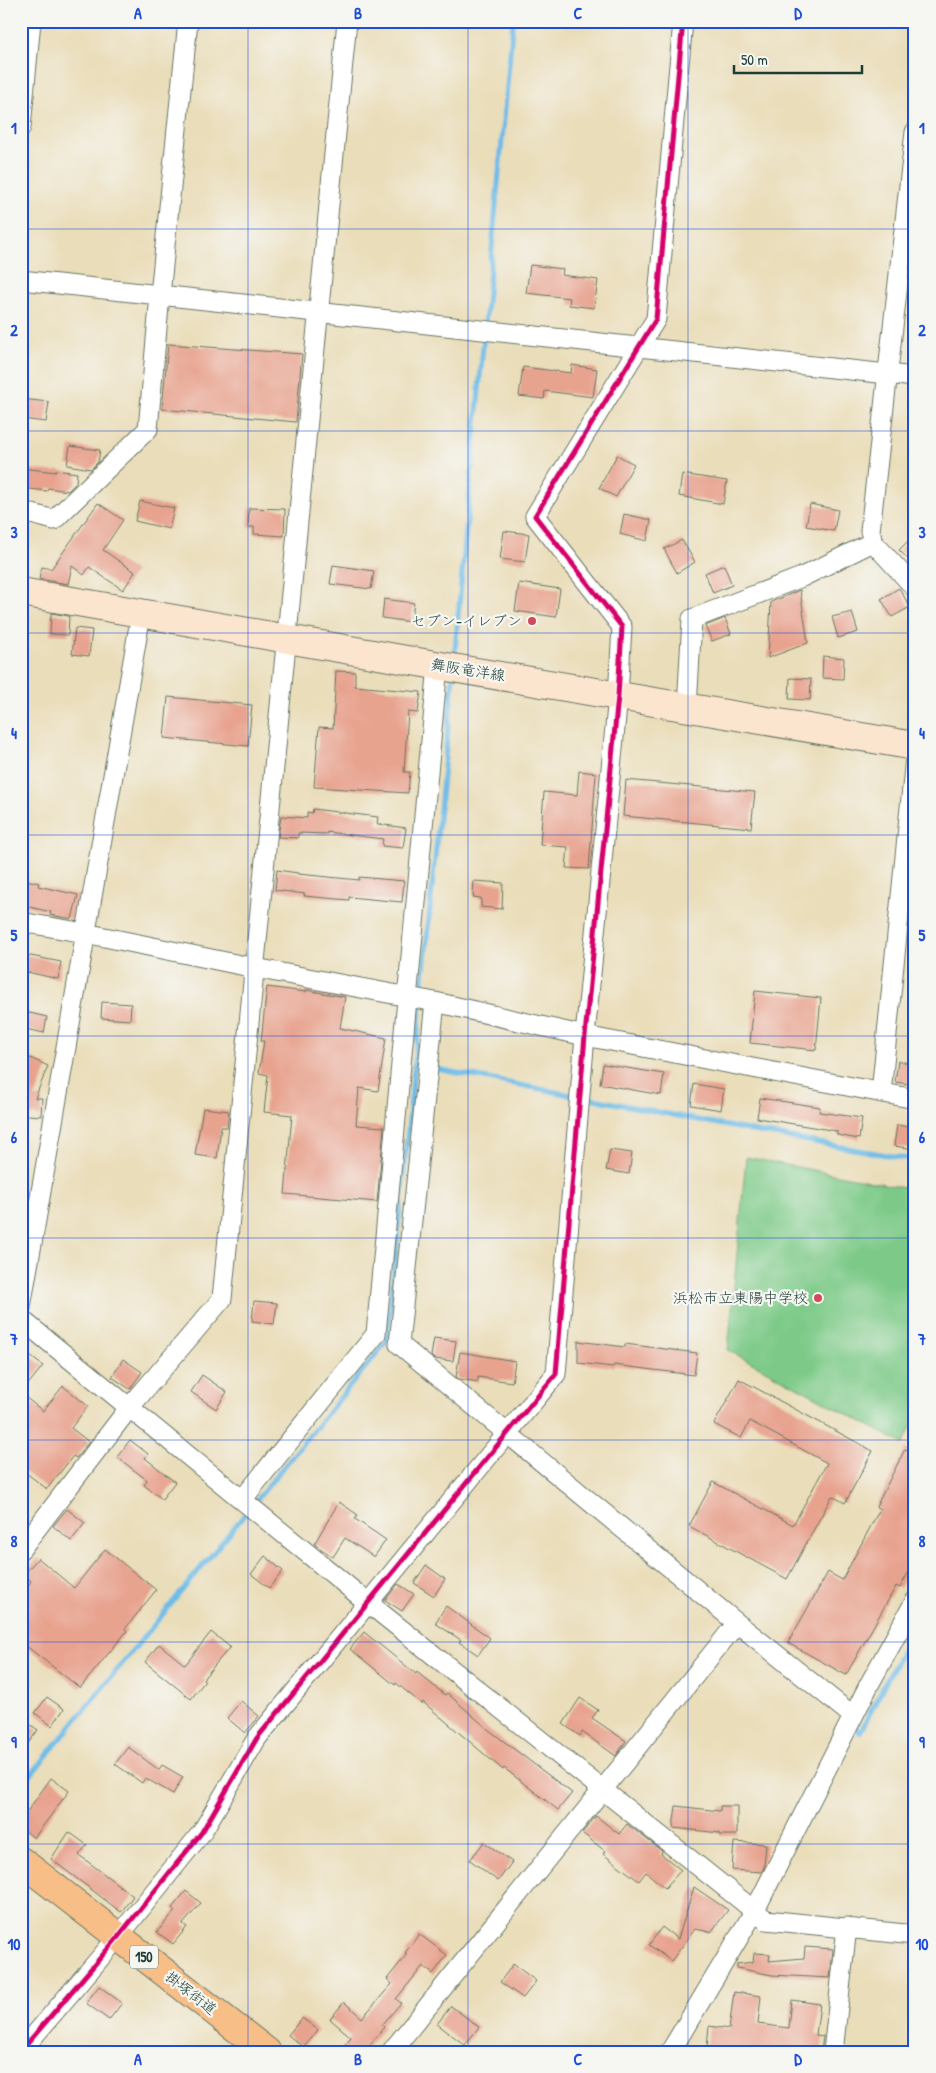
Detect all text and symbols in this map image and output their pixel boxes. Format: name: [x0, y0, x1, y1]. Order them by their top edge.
text: A: [134, 2, 142, 24]
text: B: [354, 2, 362, 24]
text: C: [574, 2, 583, 24]
text: D: [794, 2, 802, 24]
scale bar: [734, 42, 861, 74]
text: 50 m: [741, 49, 768, 70]
text: 1: [11, 117, 17, 139]
text: 1: [919, 117, 925, 139]
text: 2: [10, 319, 18, 341]
text: 2: [918, 319, 926, 341]
text: 3: [10, 521, 18, 543]
text: 3: [918, 521, 926, 543]
place label: セブン-イレブン: [411, 610, 522, 631]
marker: セブン-イレブン: [526, 615, 538, 627]
street label: 舞阪竜洋線: [429, 653, 507, 686]
text: 4: [11, 722, 17, 744]
text: 4: [919, 722, 925, 744]
text: 5: [11, 924, 18, 946]
text: 5: [919, 924, 926, 946]
text: 6: [11, 1126, 18, 1148]
text: 6: [919, 1126, 926, 1148]
place label: 浜松市立東陽中学校: [673, 1287, 808, 1308]
marker: 浜松市立東陽中学校: [812, 1292, 824, 1304]
text: 7: [9, 1328, 18, 1350]
text: 7: [917, 1328, 926, 1350]
text: 8: [11, 1530, 18, 1552]
text: 8: [919, 1530, 926, 1552]
text: 9: [11, 1731, 17, 1753]
text: 9: [919, 1731, 925, 1753]
text: 10: [8, 1933, 20, 1955]
text: 10: [916, 1933, 928, 1955]
road number: 150: [130, 1945, 158, 1968]
street label: 掛塚街道: [161, 1966, 221, 2019]
text: A: [134, 2048, 142, 2070]
text: B: [354, 2048, 362, 2070]
text: C: [574, 2048, 583, 2070]
text: D: [794, 2048, 802, 2070]

